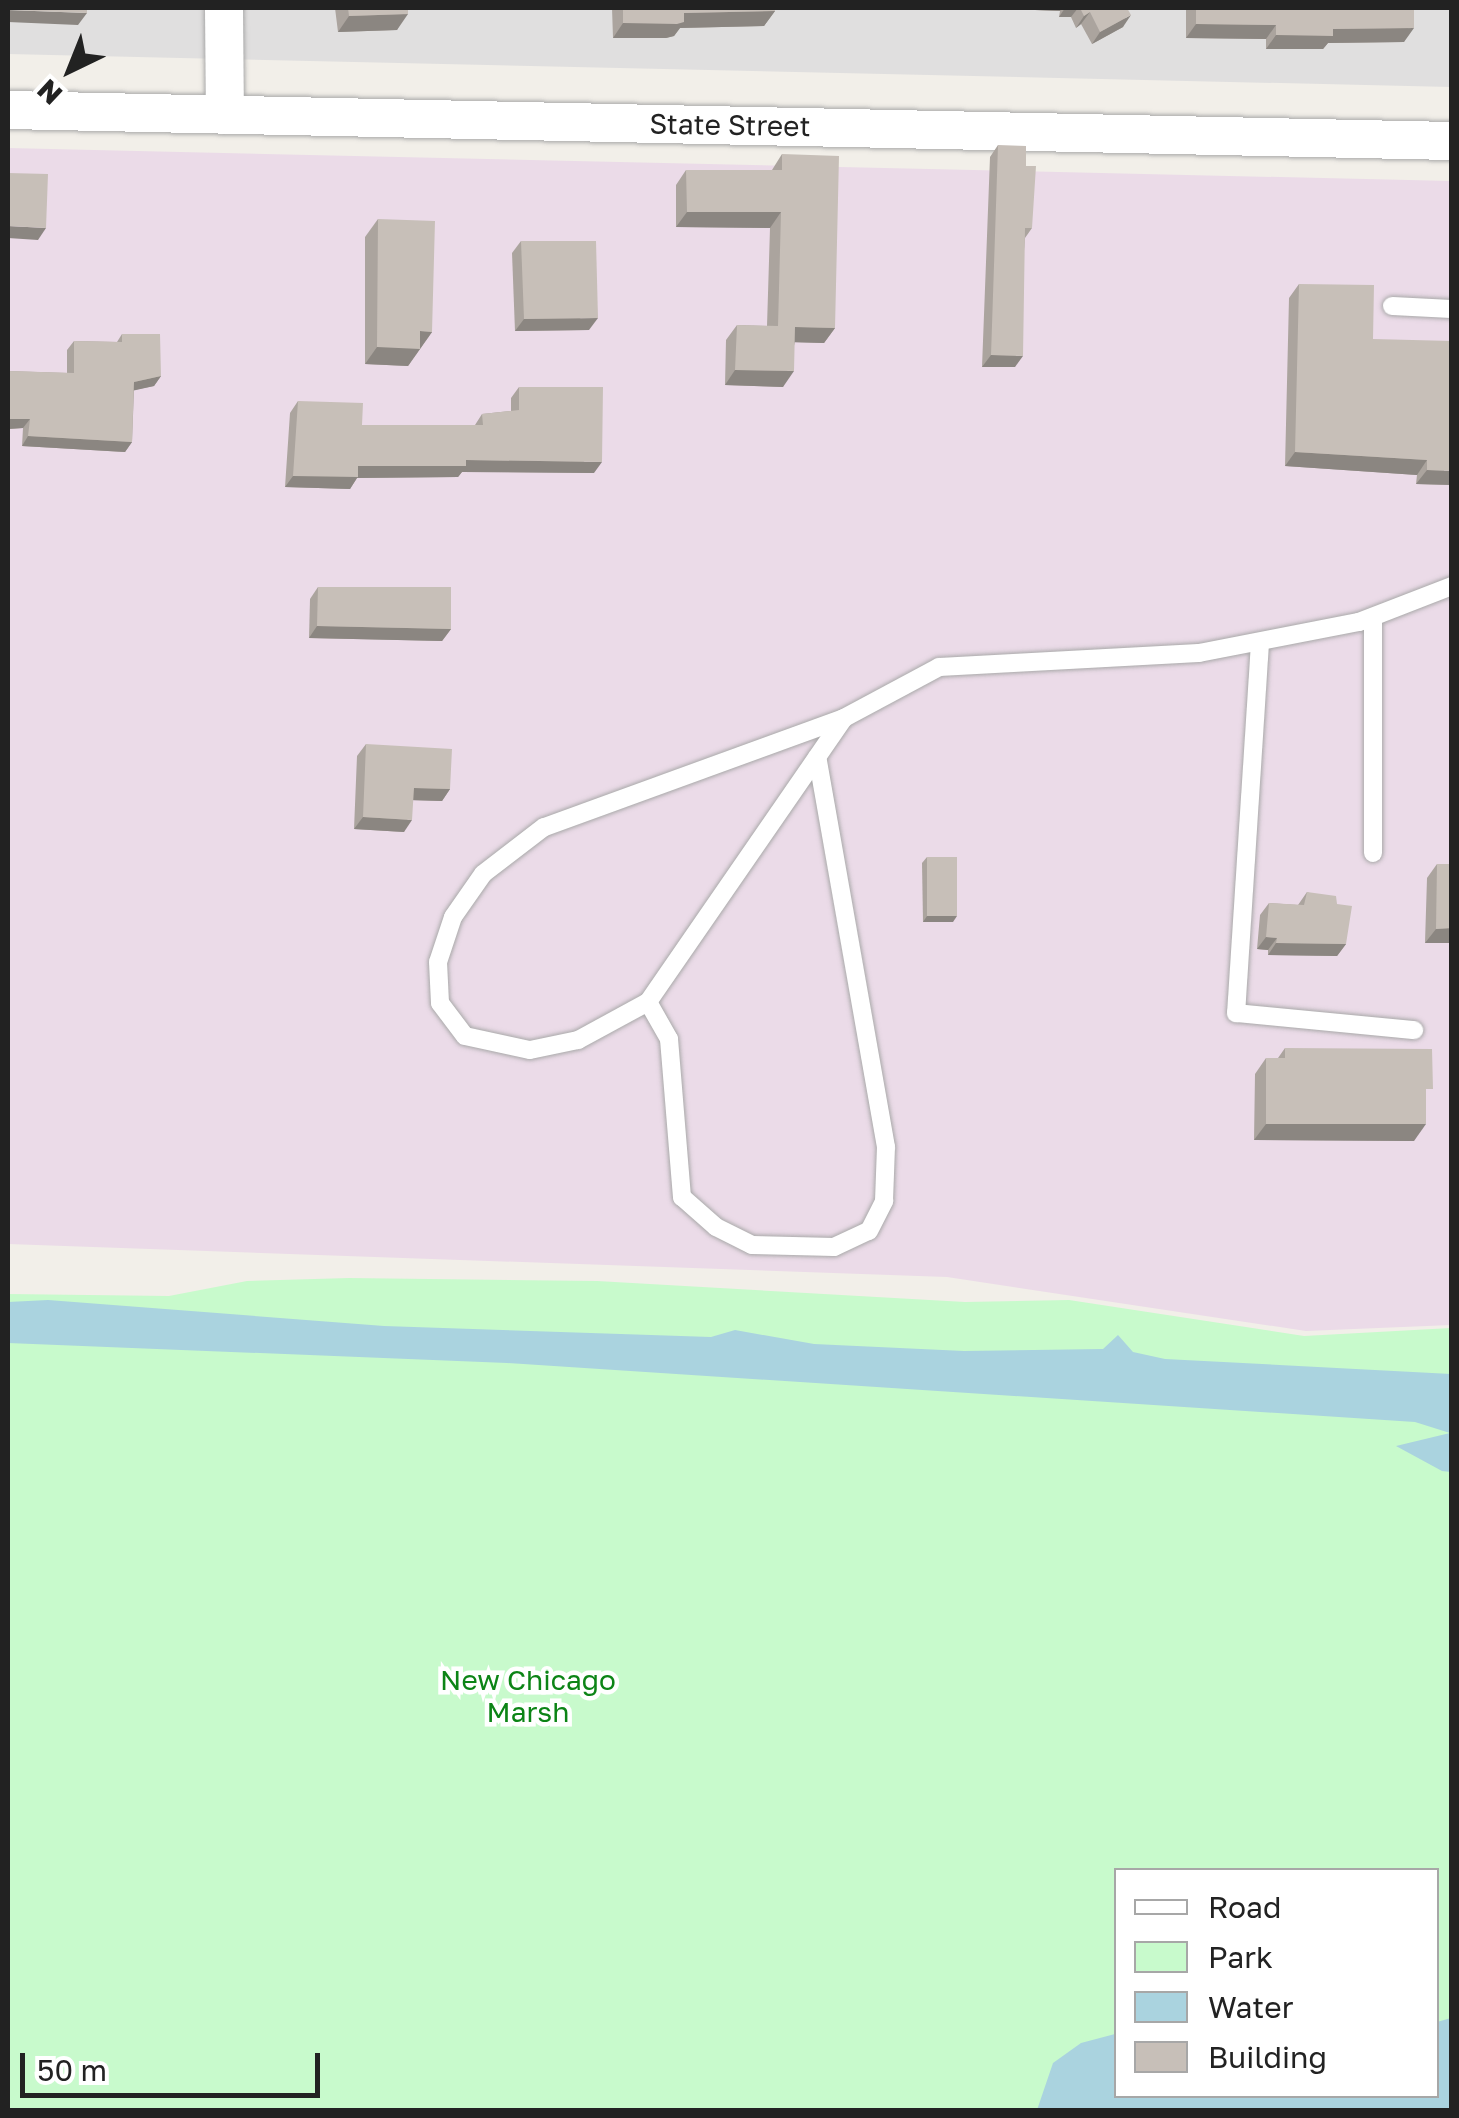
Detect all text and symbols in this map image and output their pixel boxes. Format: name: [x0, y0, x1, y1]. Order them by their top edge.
north arrow: [20, 20, 120, 120]
text: N: [30, 73, 68, 112]
street label: State Street: [649, 107, 811, 143]
park label: New Chicago Marsh: [440, 1663, 616, 1729]
legend: [1114, 1868, 1439, 2098]
text: Road: [1208, 1889, 1282, 1925]
text: Park: [1208, 1939, 1273, 1975]
text: Water: [1208, 1989, 1293, 2025]
scale bar: [25, 2033, 325, 2095]
text: Building: [1208, 2039, 1327, 2075]
text: 50 m: [37, 2052, 107, 2088]

